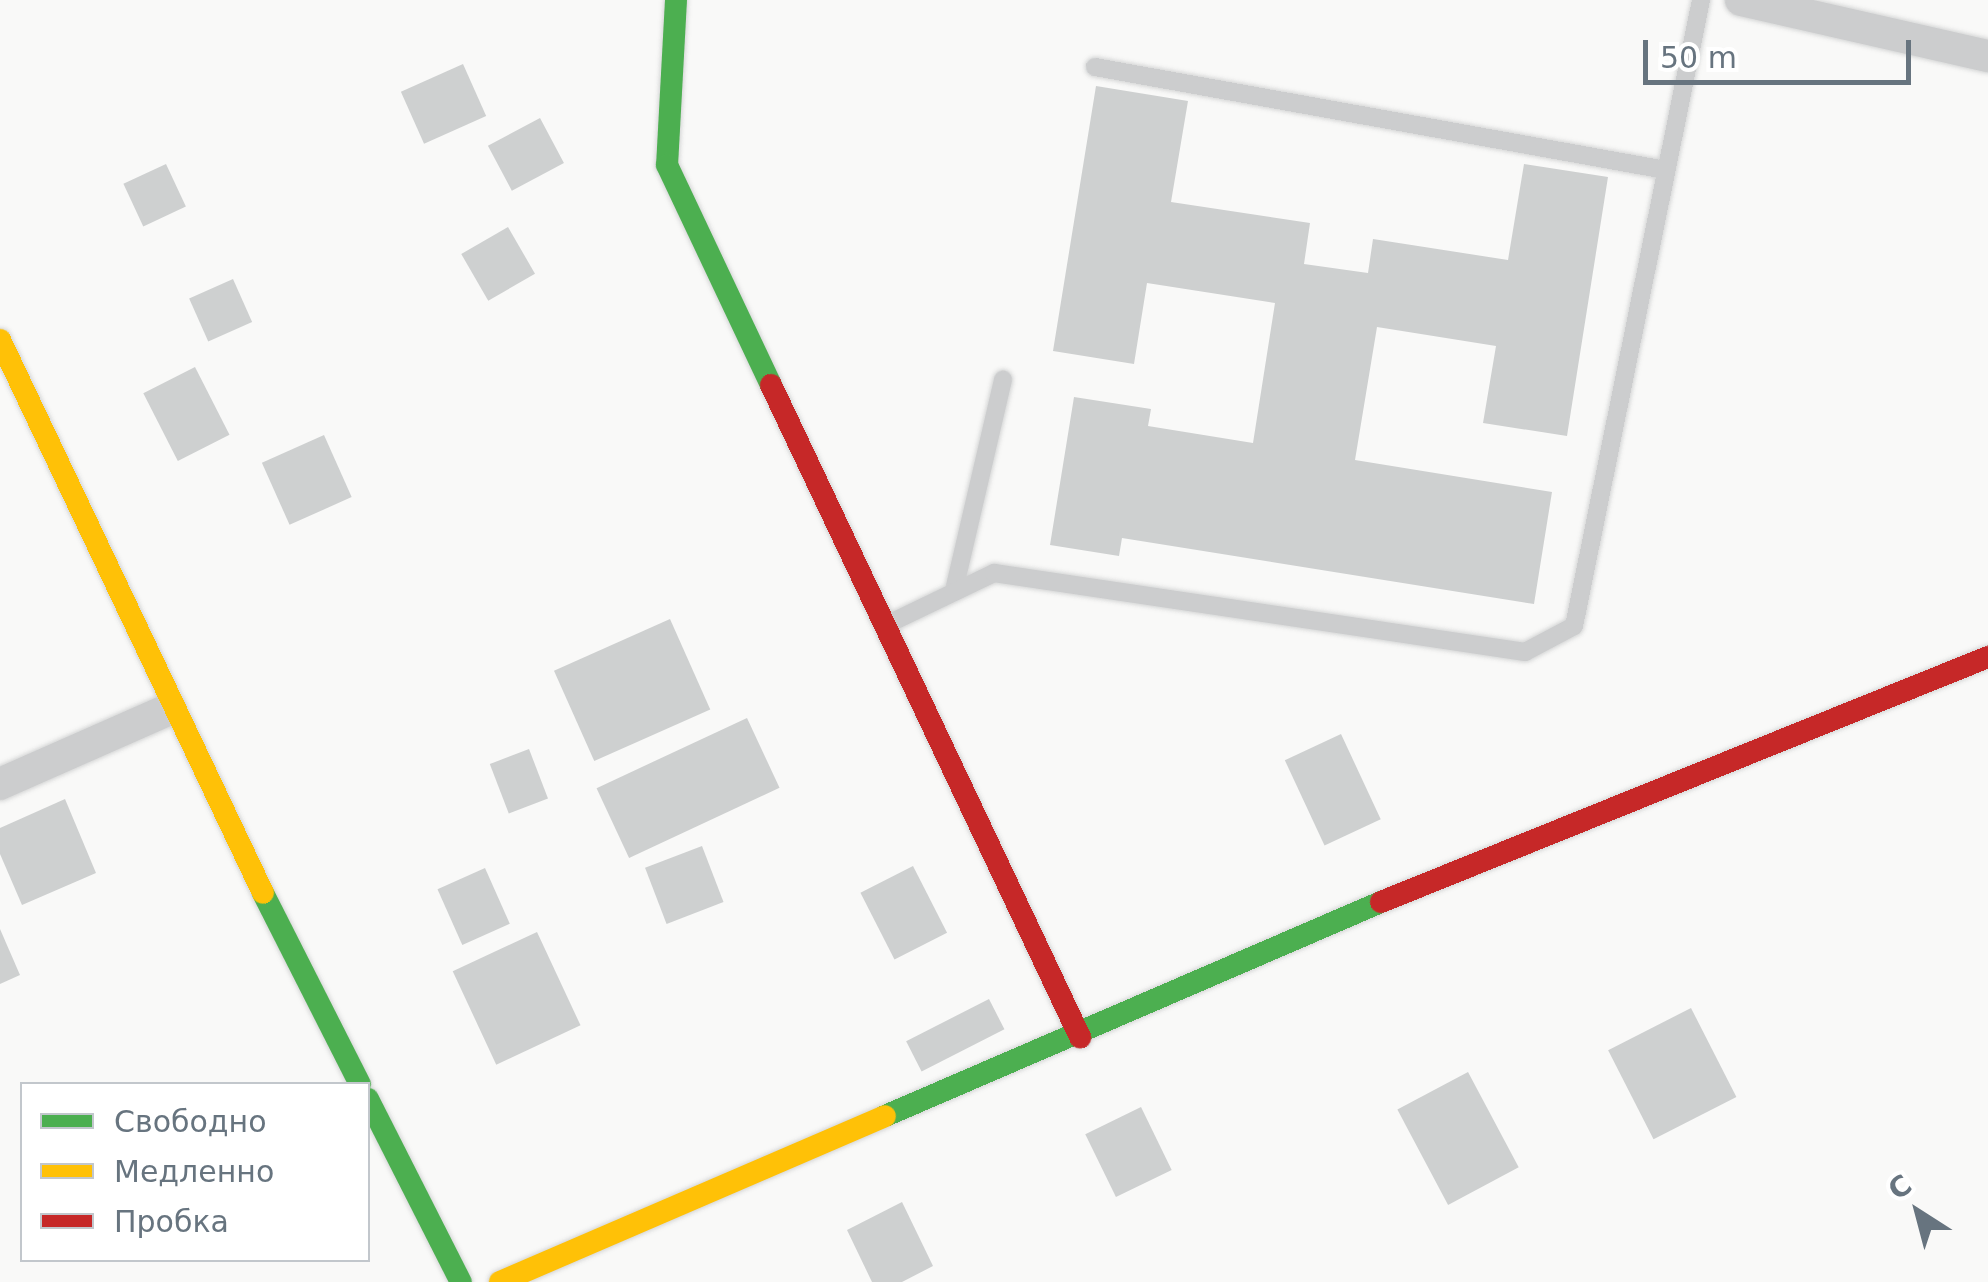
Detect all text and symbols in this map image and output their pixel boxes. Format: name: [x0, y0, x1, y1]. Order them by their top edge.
scale bar: [1648, 20, 1916, 82]
text: 50 m: [1660, 40, 1737, 75]
legend: [20, 1082, 370, 1262]
text: Свободно: [114, 1104, 267, 1139]
text: Медленно: [114, 1154, 274, 1189]
north arrow: [1868, 1162, 1968, 1262]
text: С: [1882, 1168, 1918, 1207]
text: Пробка: [114, 1204, 229, 1239]

